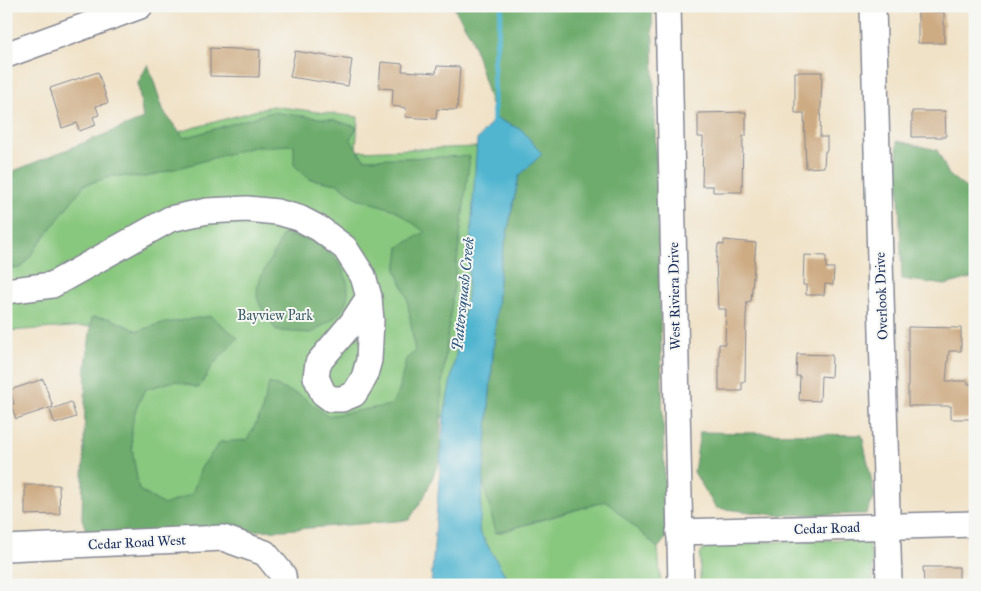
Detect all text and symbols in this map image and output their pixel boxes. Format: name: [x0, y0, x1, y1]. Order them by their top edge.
water label: Pattersquash Creek: [448, 236, 478, 352]
street label: West Riviera Drive: [665, 242, 684, 350]
street label: Overlook Drive: [871, 252, 892, 340]
park label: Bayview Park: [237, 307, 313, 324]
street label: Cedar Road: [794, 519, 861, 538]
street label: Cedar Road West: [88, 531, 186, 554]

